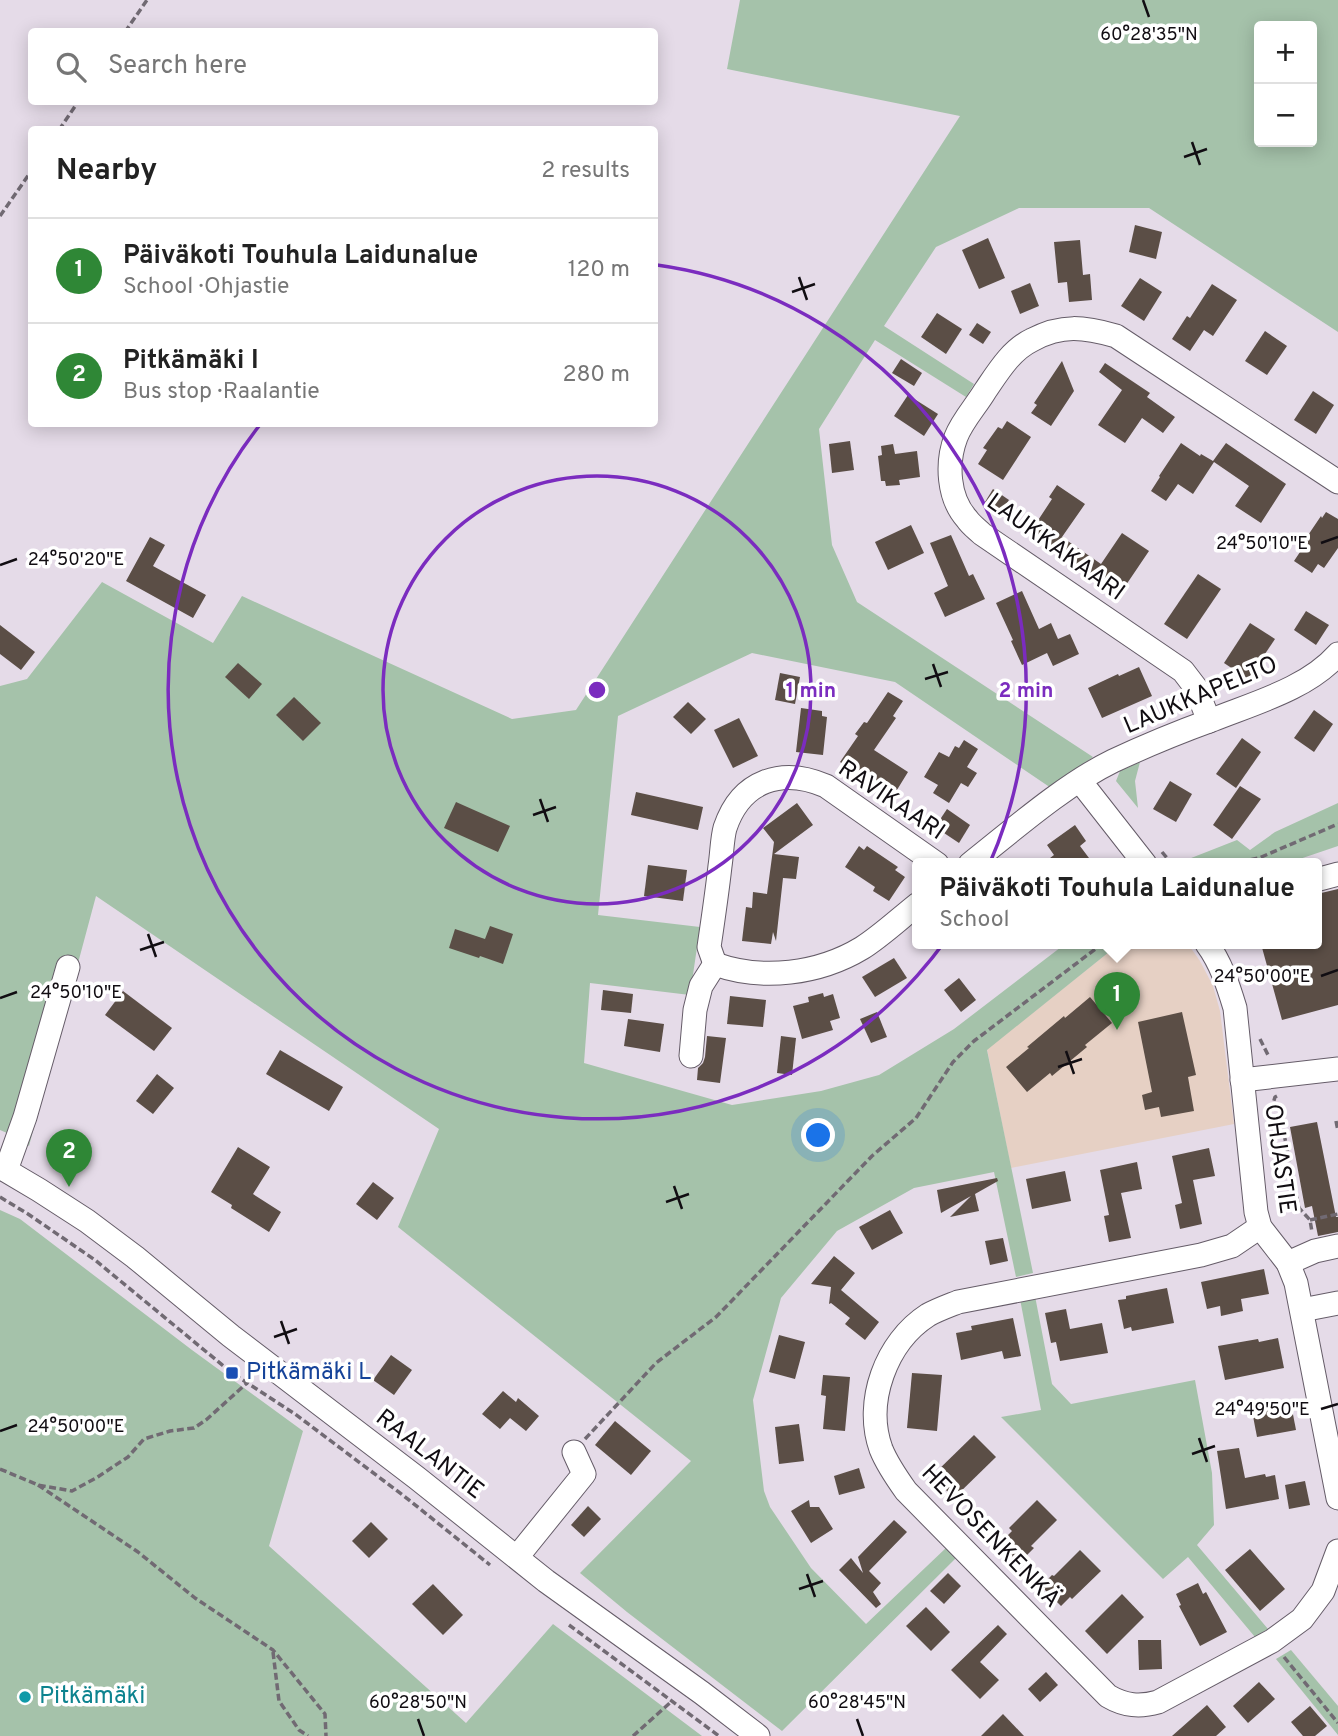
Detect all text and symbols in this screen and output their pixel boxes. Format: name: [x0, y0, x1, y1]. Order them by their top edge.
map controls: [1254, 21, 1317, 147]
button: +: [1254, 21, 1317, 84]
text: 60°28'35"N: [1100, 24, 1198, 47]
search box: [28, 28, 658, 105]
icon: search: [52, 48, 90, 86]
text: Search here: [108, 50, 247, 83]
button: −: [1254, 84, 1317, 147]
text: Nearby: [56, 153, 157, 190]
text: 2 results: [541, 157, 630, 186]
text: Päiväkoti Touhula Laidunalue: [123, 240, 478, 273]
text: 1: [74, 256, 84, 285]
text: 120 m: [568, 256, 630, 285]
text: School · Ohjastie: [123, 273, 289, 302]
text: Pitkämäki I: [123, 345, 259, 378]
text: 2: [72, 361, 86, 390]
text: 280 m: [562, 361, 630, 390]
text: Bus stop · Raalantie: [123, 378, 320, 407]
street label: LAUKKAKAARI: [980, 488, 1130, 608]
text: 24°50'10"E: [1216, 533, 1308, 556]
text: 24°50'20"E: [28, 549, 124, 572]
street label: LAUKKAPELTO: [1119, 650, 1283, 742]
centre of rings: [585, 678, 609, 702]
text: 1 min: [786, 678, 836, 705]
text: 2 min: [999, 678, 1053, 705]
street label: RAVIKAARI: [832, 754, 950, 848]
popup: [912, 858, 1322, 949]
text: Päiväkoti Touhula Laidunalue: [939, 873, 1295, 906]
text: School: [939, 906, 1010, 935]
text: 24°50'00"E: [1214, 966, 1310, 989]
pin: 1: [1094, 972, 1140, 1030]
text: 24°50'10"E: [30, 982, 122, 1005]
street label: OHJASTIE: [1256, 1102, 1302, 1216]
your location: [801, 1118, 835, 1152]
pin: 2: [46, 1129, 92, 1187]
place label: Pitkämäki L: [246, 1358, 371, 1388]
marker: Pitkämäki L: [224, 1365, 240, 1381]
text: 24°49'50"E: [1214, 1399, 1310, 1422]
street label: RAALANTIE: [369, 1403, 489, 1507]
text: 24°50'00"E: [28, 1416, 124, 1439]
street label: HEVOSENKENKÄ: [914, 1458, 1067, 1615]
place label: Pitkämäki: [39, 1682, 145, 1712]
marker: Pitkämäki: [17, 1689, 33, 1705]
text: 60°28'50"N: [369, 1692, 467, 1715]
text: 60°28'45"N: [808, 1692, 906, 1715]

